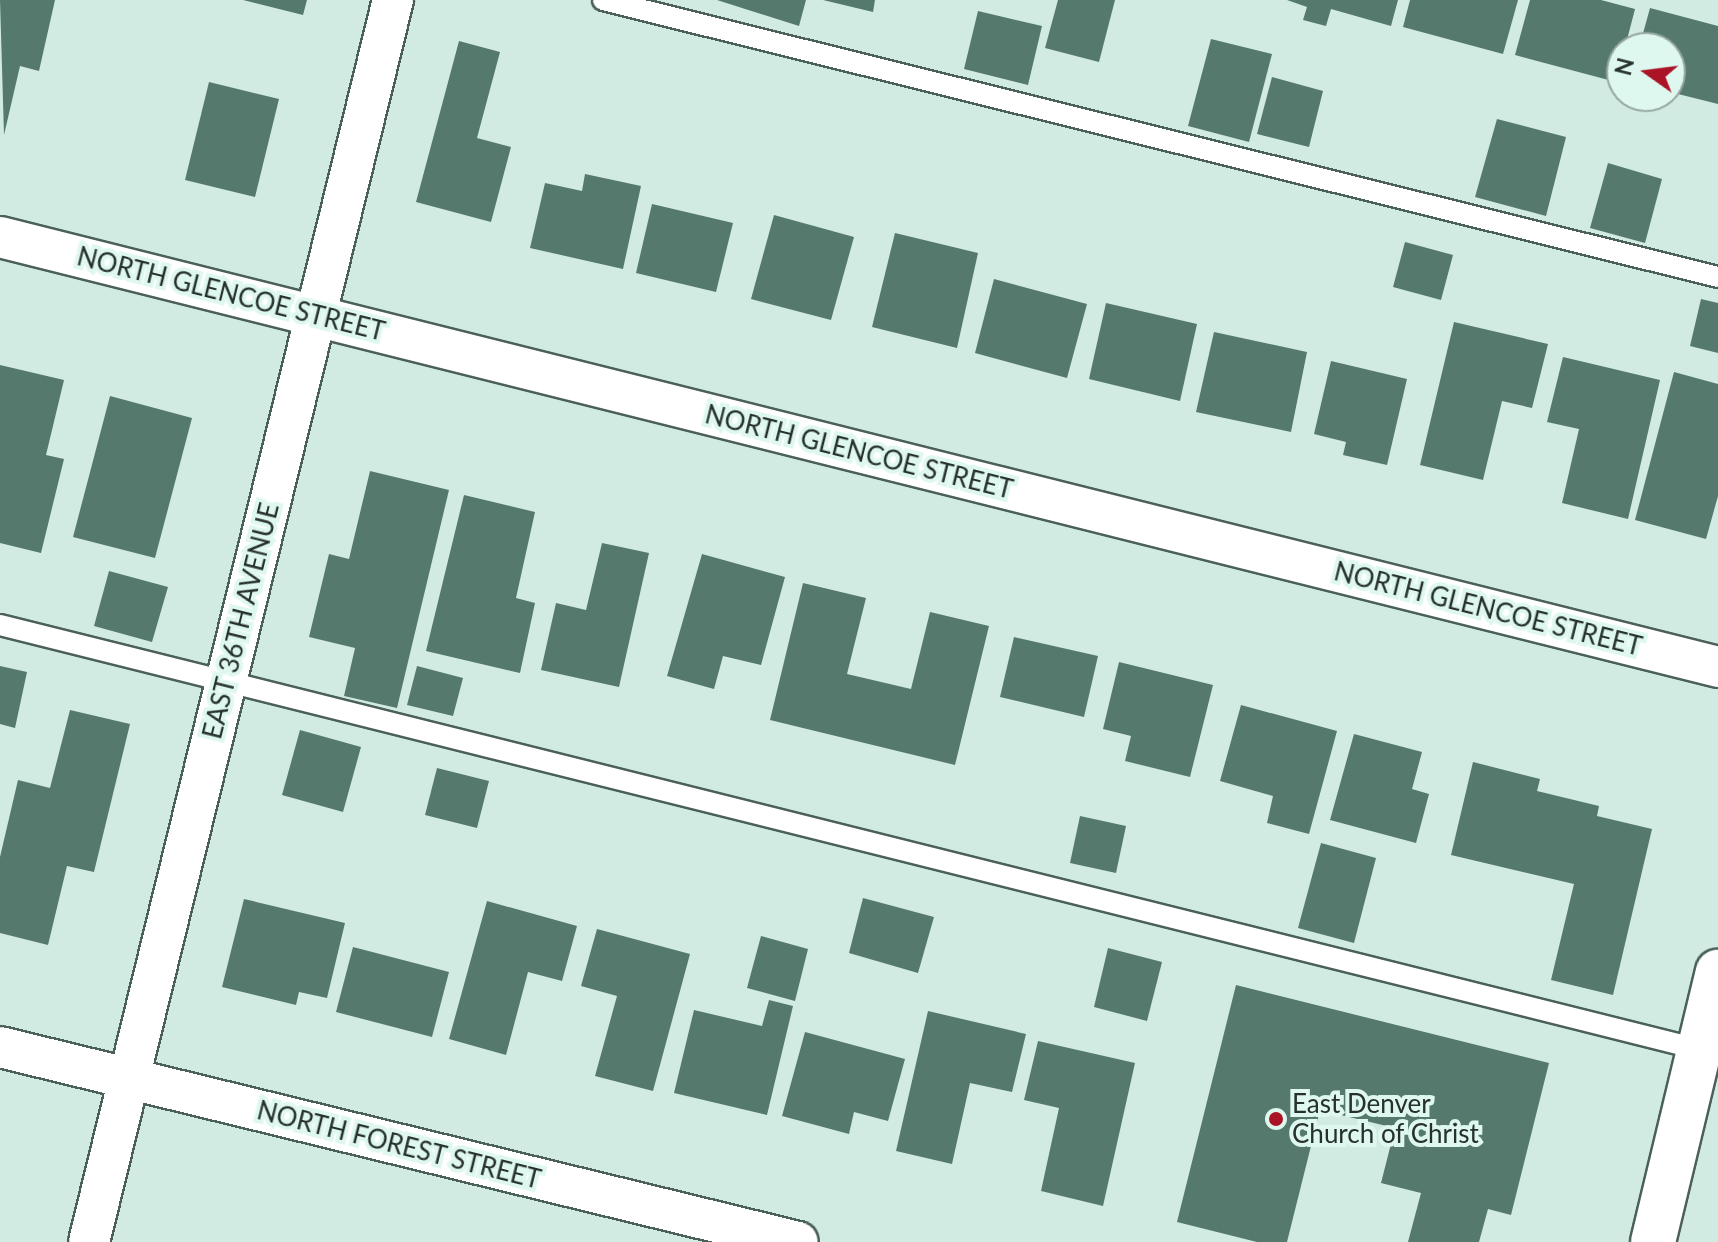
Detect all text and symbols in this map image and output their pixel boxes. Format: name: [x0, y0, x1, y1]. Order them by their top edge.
north arrow: [1606, 32, 1686, 112]
text: N: [1609, 55, 1639, 78]
street label: NORTH GLENCOE STREET: [74, 241, 388, 347]
street label: NORTH GLENCOE STREET: [702, 399, 1016, 505]
street label: EAST 36TH AVENUE: [196, 499, 286, 743]
street label: NORTH GLENCOE STREET: [1331, 556, 1645, 662]
place label: East Denver Church of Christ: [1292, 1088, 1479, 1150]
street label: NORTH FOREST STREET: [254, 1095, 544, 1195]
marker: East Denver Church of Christ: [1267, 1110, 1285, 1128]

